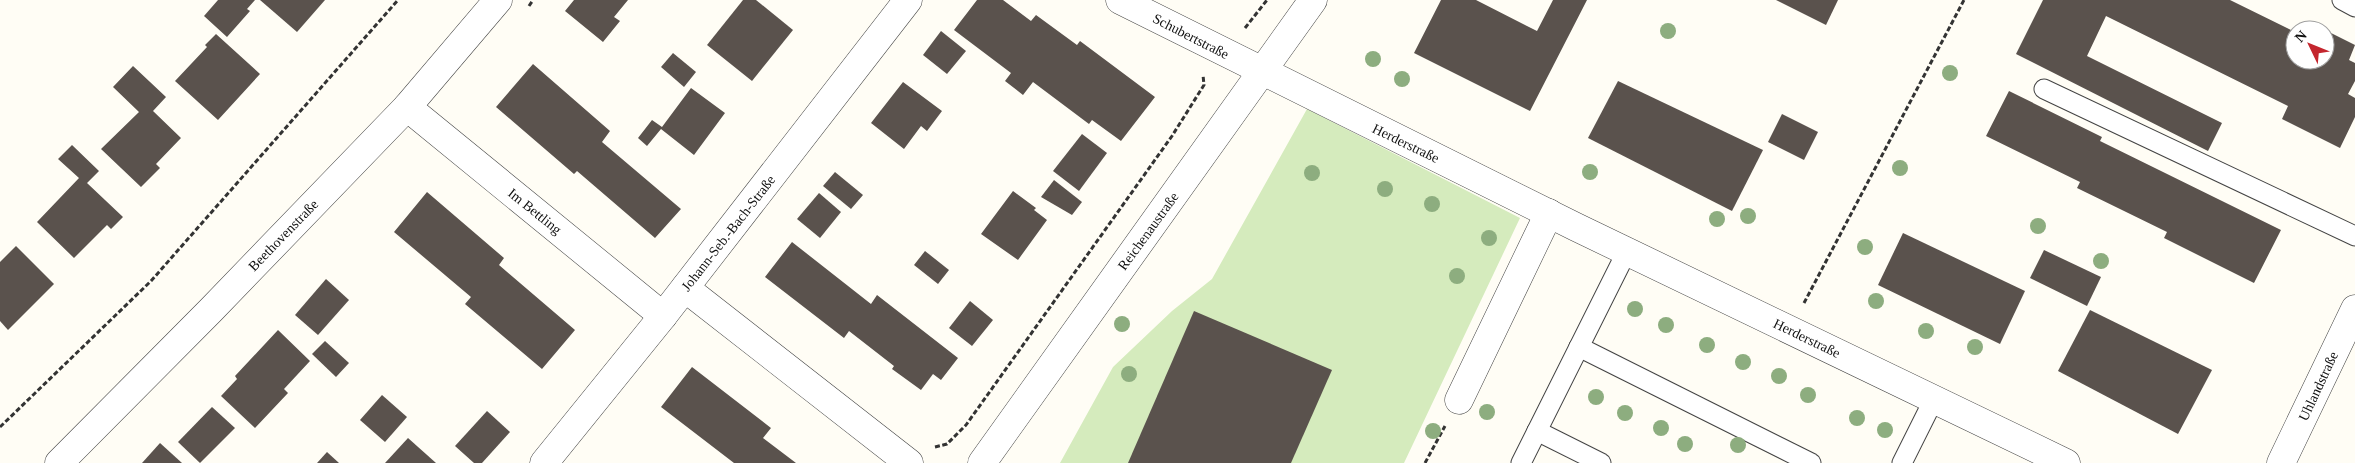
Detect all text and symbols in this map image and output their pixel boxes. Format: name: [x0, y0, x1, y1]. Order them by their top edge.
street label: Schubertstraße: [1150, 11, 1231, 62]
north arrow: [2285, 20, 2335, 70]
text: N: [2292, 28, 2310, 45]
street label: Herderstraße: [1370, 121, 1442, 166]
street label: Johann-Seb.-Bach-Straße: [679, 172, 778, 294]
street label: Im Bettling: [505, 185, 564, 237]
street label: Reichenaustraße: [1115, 189, 1182, 273]
street label: Beethovenstraße: [246, 197, 321, 274]
street label: Herderstraße: [1771, 316, 1843, 361]
street label: Uhlandstraße: [2296, 349, 2341, 423]

